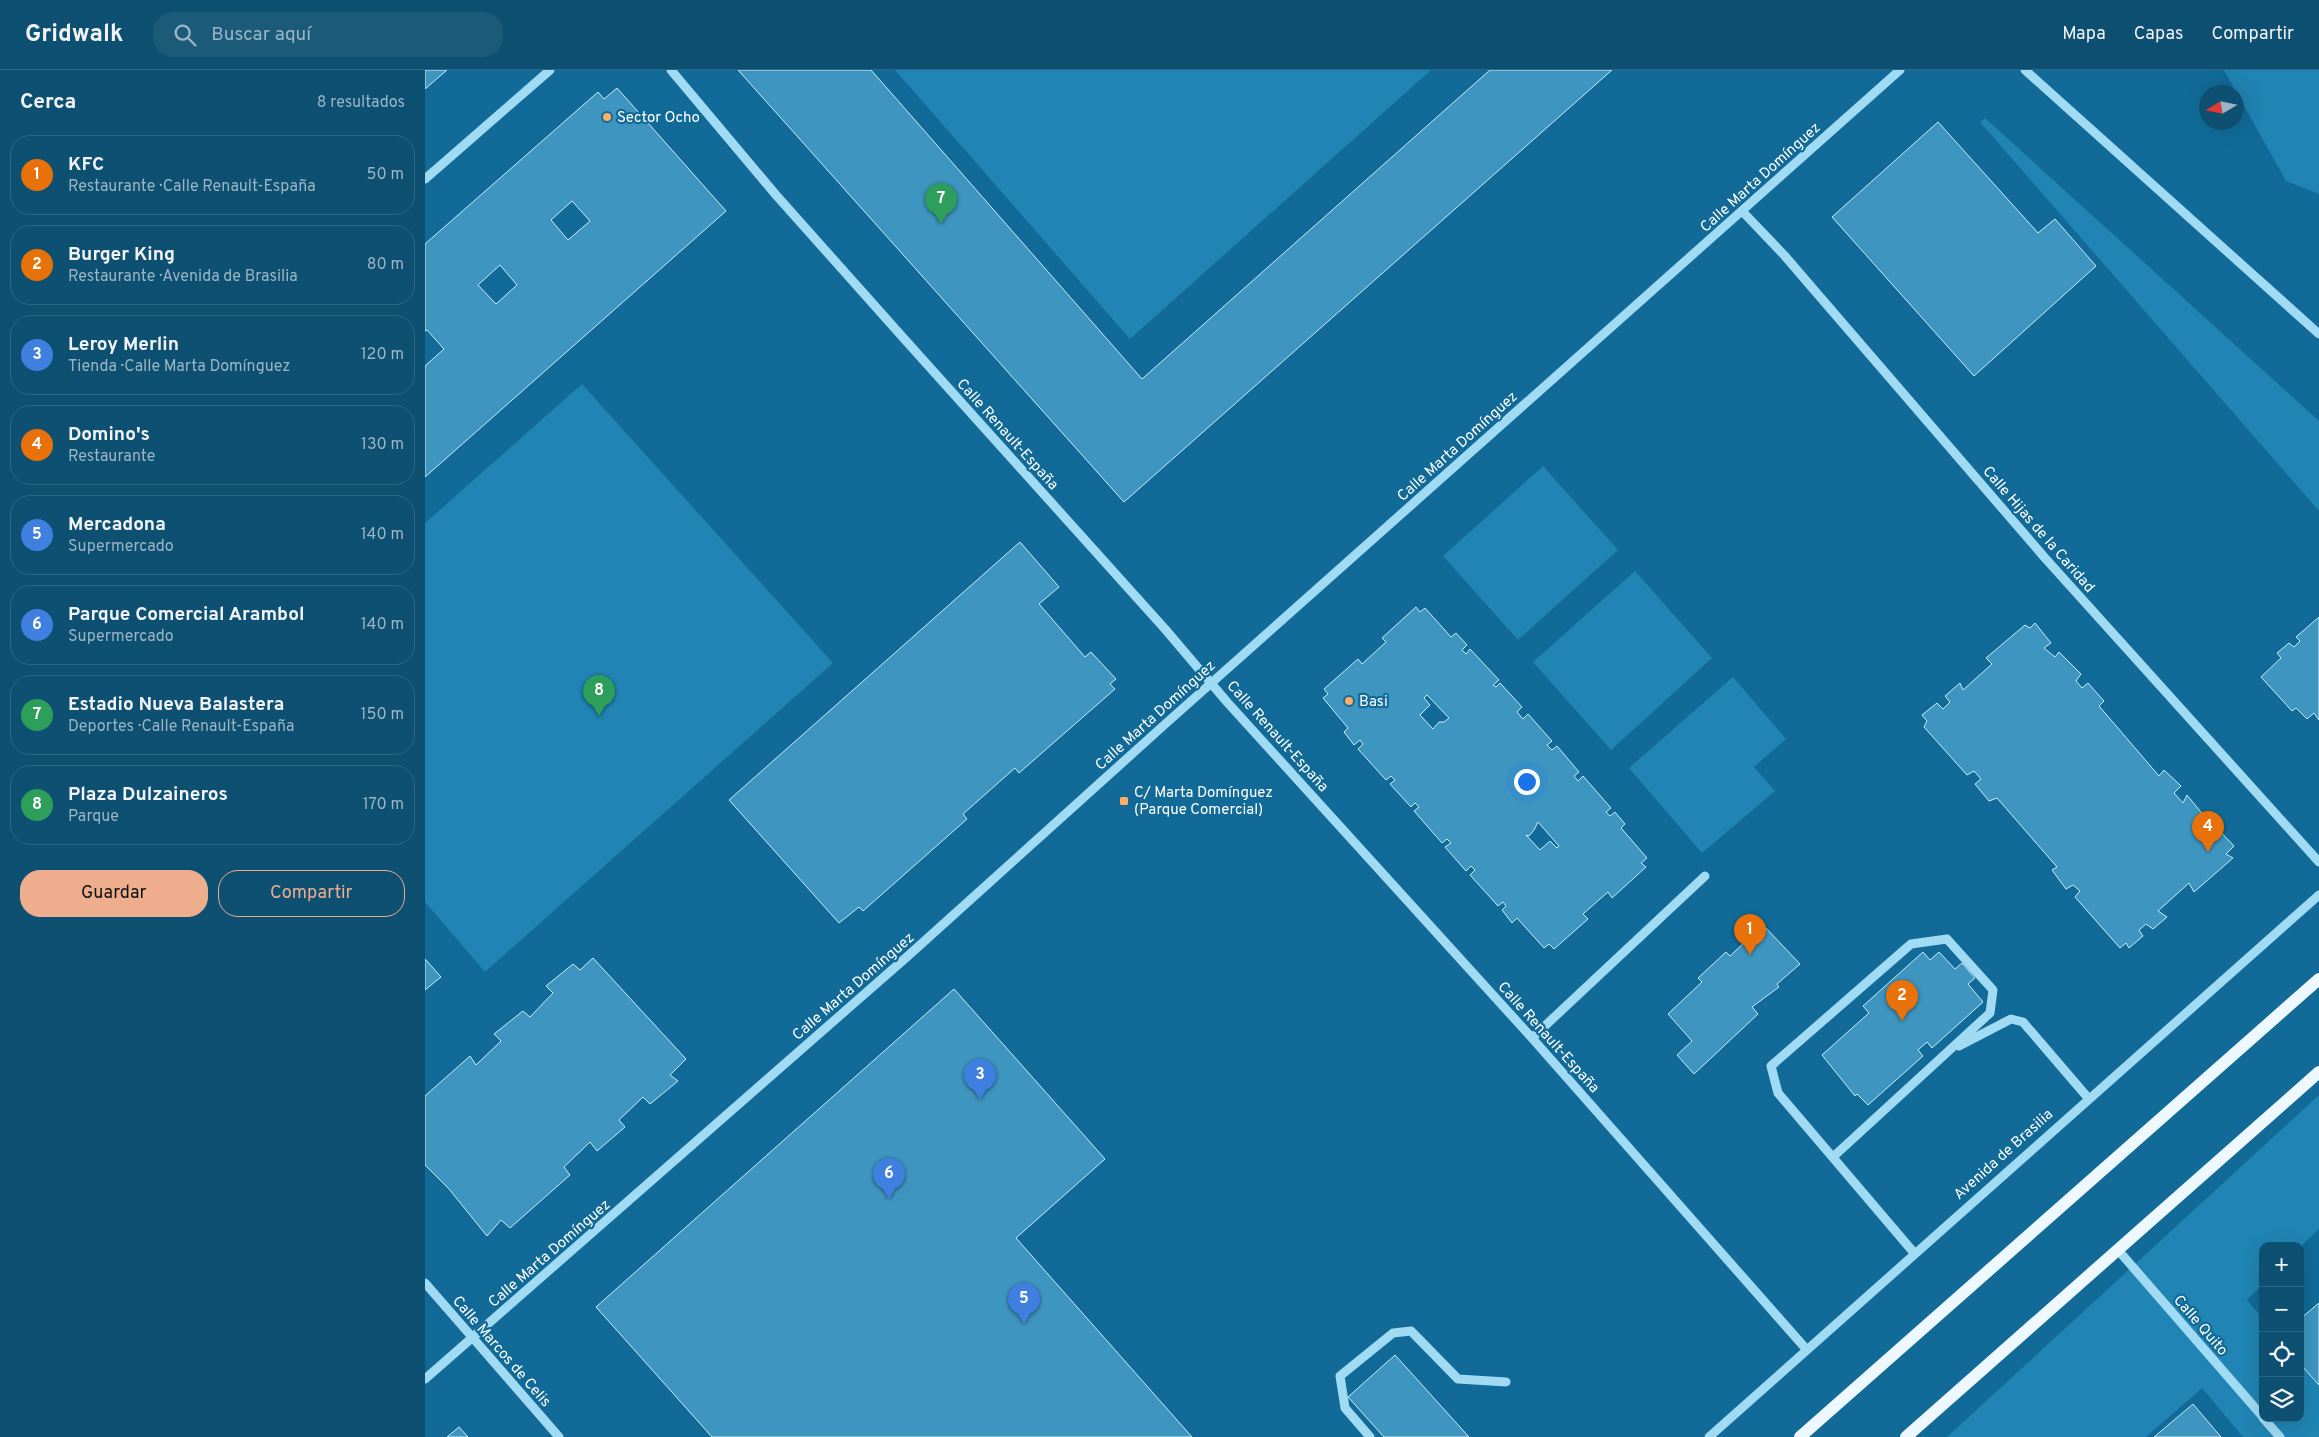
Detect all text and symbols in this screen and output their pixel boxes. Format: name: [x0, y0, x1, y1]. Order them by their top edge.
search box: [153, 12, 503, 57]
text: Gridwalk: [25, 20, 123, 50]
icon: search: [171, 21, 199, 49]
text: Buscar aquí: [211, 23, 311, 47]
text: Mapa: [2062, 23, 2106, 46]
text: Capas: [2134, 23, 2183, 46]
text: Compartir: [2211, 23, 2294, 46]
north arrow: [2199, 85, 2244, 130]
text: Cerca: [20, 89, 76, 116]
text: 8 resultados: [317, 93, 405, 113]
place label: Sector Ocho: [617, 109, 700, 128]
marker: Sector Ocho: [601, 111, 613, 123]
street label: Calle Marta Domínguez: [1697, 119, 1825, 237]
text: KFC: [68, 153, 104, 177]
text: 1: [34, 165, 40, 185]
text: 50 m: [367, 165, 404, 185]
text: Restaurante · Calle Renault-España: [68, 177, 316, 197]
pin: 7: [925, 183, 957, 224]
text: Burger King: [68, 243, 175, 267]
text: 2: [32, 255, 42, 275]
text: 80 m: [367, 255, 404, 275]
text: Restaurante · Avenida de Brasilia: [68, 267, 298, 287]
text: Leroy Merlin: [68, 333, 179, 357]
text: 3: [32, 345, 42, 365]
text: 120 m: [361, 345, 404, 365]
text: Tienda · Calle Marta Domínguez: [68, 357, 290, 377]
street label: Calle Renault-España: [952, 375, 1062, 495]
street label: Calle Marta Domínguez: [1394, 388, 1522, 506]
text: Domino's: [68, 423, 150, 447]
text: 4: [32, 435, 42, 455]
text: 130 m: [361, 435, 404, 455]
text: Restaurante: [68, 447, 155, 467]
street label: Calle Hijas de la Caridad: [1978, 463, 2098, 597]
text: Mercadona: [68, 513, 166, 537]
text: 5: [32, 525, 42, 545]
text: 140 m: [361, 525, 404, 545]
text: Supermercado: [68, 537, 174, 557]
text: Parque Comercial Arambol: [68, 603, 304, 627]
text: 6: [32, 615, 42, 635]
text: 140 m: [361, 615, 404, 635]
text: Supermercado: [68, 627, 174, 647]
street label: Calle Marta Domínguez: [1092, 657, 1220, 775]
pin: 8: [583, 675, 615, 716]
street label: Calle Renault-España: [1222, 677, 1332, 797]
text: Estadio Nueva Balastera: [68, 693, 284, 717]
place label: Basi: [1359, 693, 1388, 712]
marker: Basi: [1343, 695, 1355, 707]
text: 7: [33, 705, 41, 725]
text: 150 m: [361, 705, 404, 725]
text: Deportes · Calle Renault-España: [68, 717, 294, 737]
your location: [1514, 769, 1540, 795]
text: Plaza Dulzaineros: [68, 783, 228, 807]
place label: C/ Marta Domínguez (Parque Comercial): [1134, 784, 1273, 820]
text: 8: [32, 795, 42, 815]
text: 170 m: [363, 795, 404, 815]
marker: C/ Marta Domínguez (Parque Comercial): [1118, 795, 1130, 807]
text: Parque: [68, 807, 119, 827]
pin: 4: [2192, 811, 2224, 852]
button: Guardar: [20, 870, 208, 917]
button: Compartir: [218, 870, 405, 917]
pin: 1: [1734, 914, 1766, 955]
street label: Calle Marta Domínguez: [789, 929, 919, 1045]
street label: Calle Renault-España: [1493, 978, 1603, 1098]
pin: 2: [1886, 980, 1918, 1021]
pin: 3: [964, 1059, 996, 1100]
street label: Avenida de Brasilia: [1950, 1106, 2058, 1205]
pin: 6: [873, 1158, 905, 1199]
street label: Calle Marta Domínguez: [485, 1196, 615, 1312]
map controls: [2259, 1242, 2304, 1422]
button: +: [2259, 1242, 2304, 1287]
pin: 5: [1008, 1283, 1040, 1324]
button: −: [2259, 1287, 2304, 1332]
street label: Calle Marcos de Celis: [447, 1292, 554, 1412]
street label: Calle Quito: [2168, 1292, 2231, 1360]
button: locate: [2259, 1332, 2304, 1377]
button: layers: [2259, 1377, 2304, 1422]

